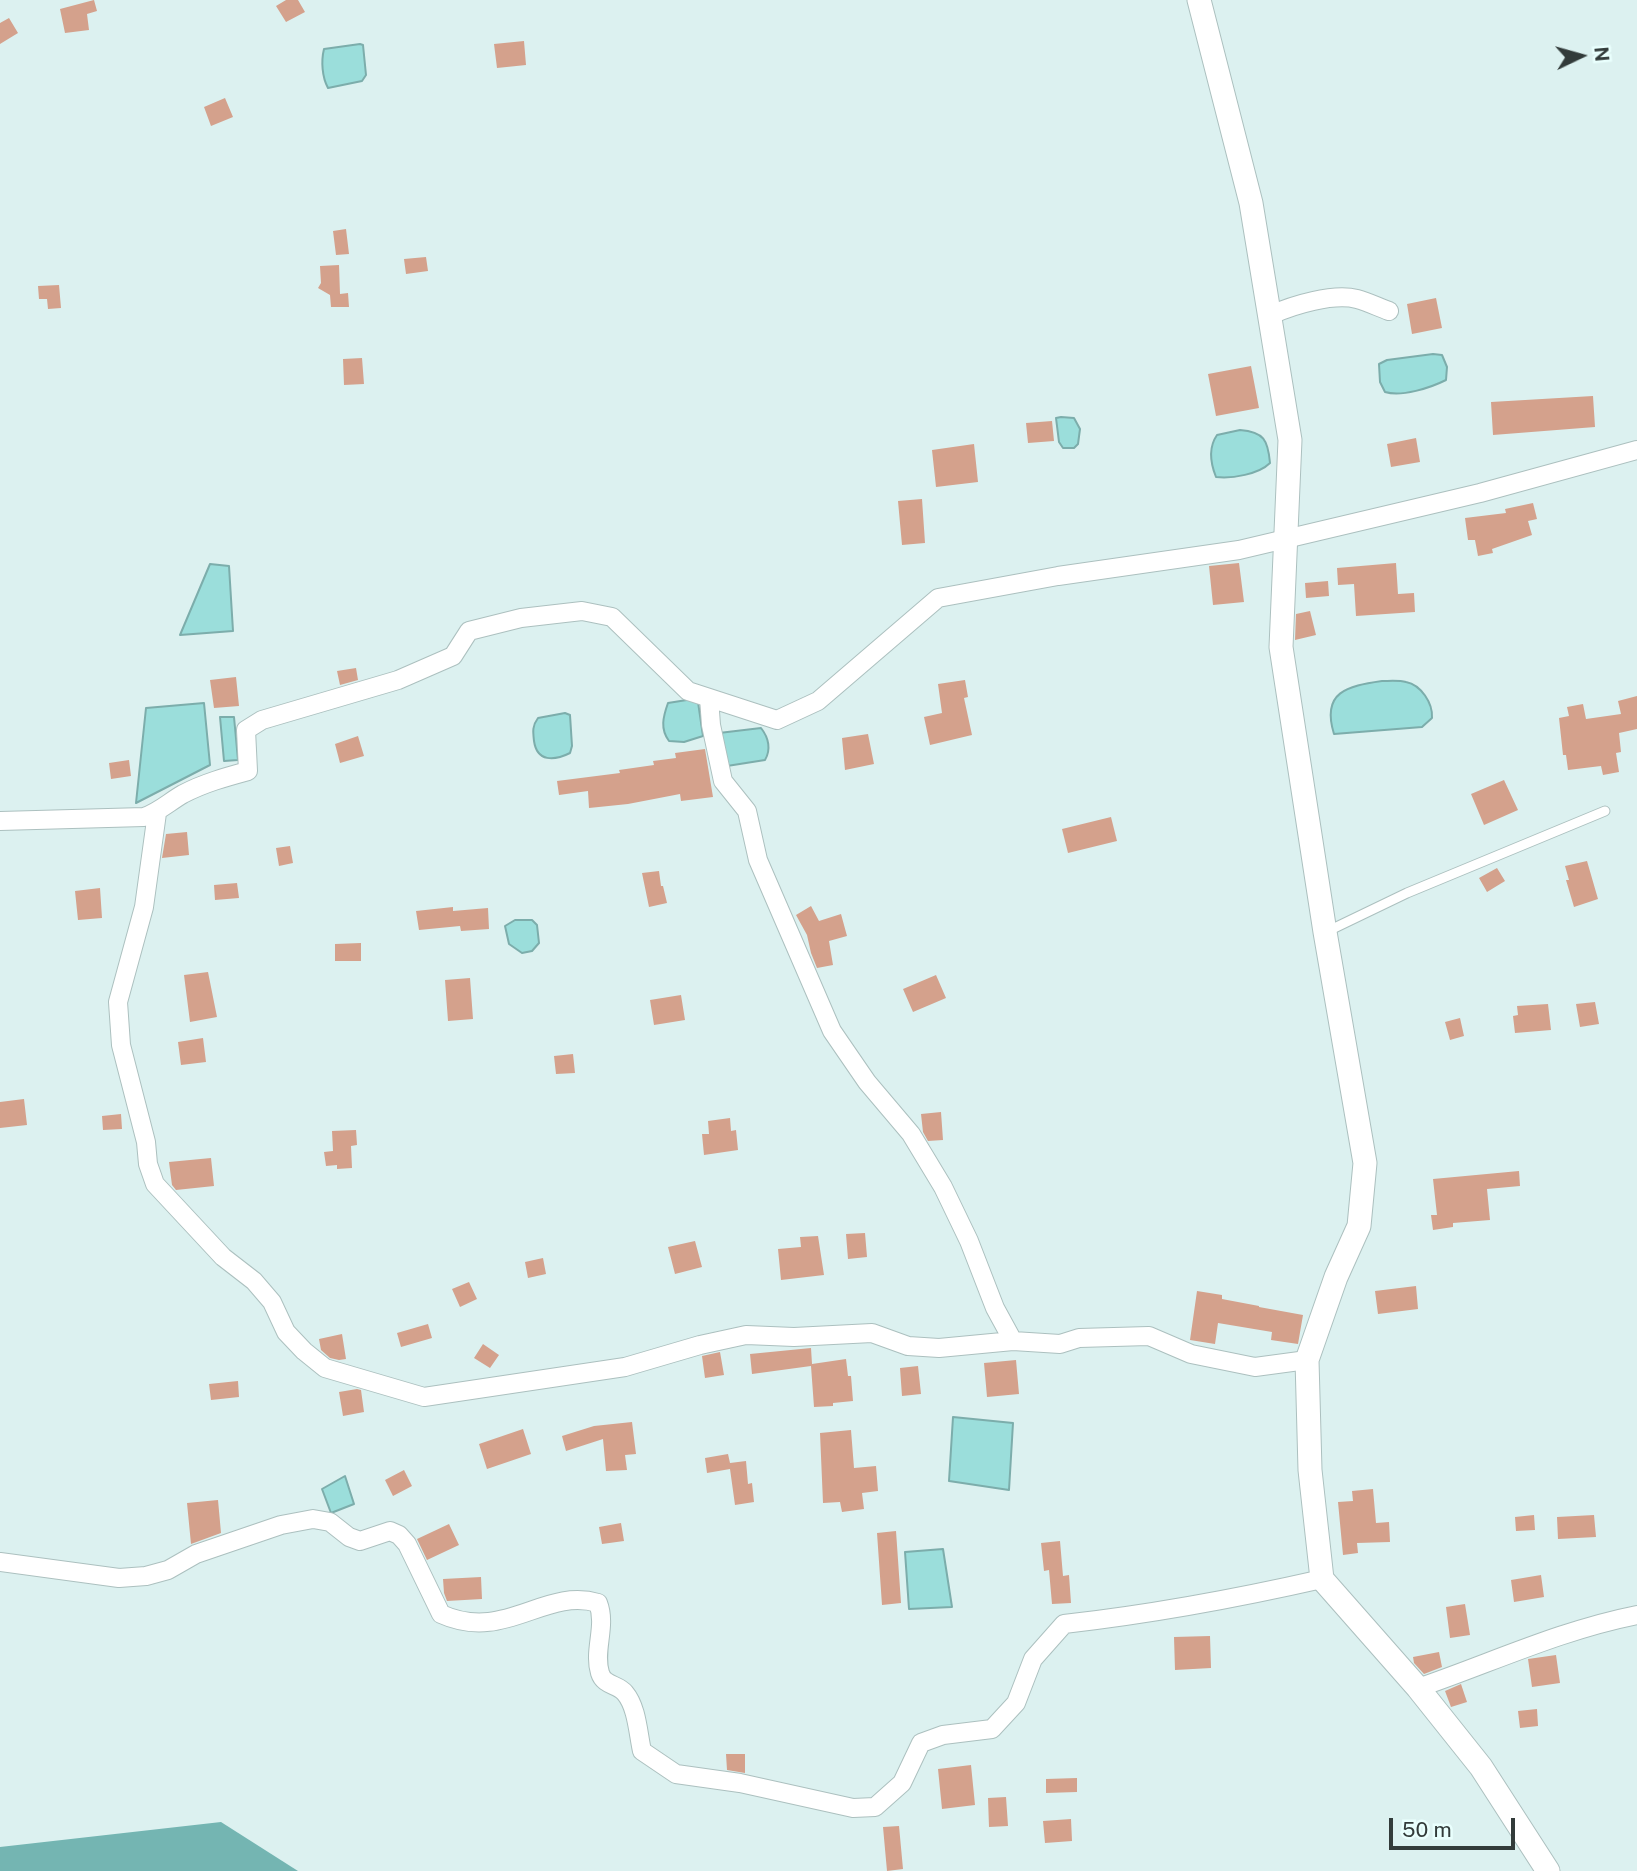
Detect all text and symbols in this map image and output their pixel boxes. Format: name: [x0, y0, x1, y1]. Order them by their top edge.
north arrow: [1546, 21, 1616, 91]
text: N: [1590, 46, 1614, 63]
scale bar: [1392, 1804, 1518, 1848]
text: 50 m: [1402, 1817, 1452, 1842]

